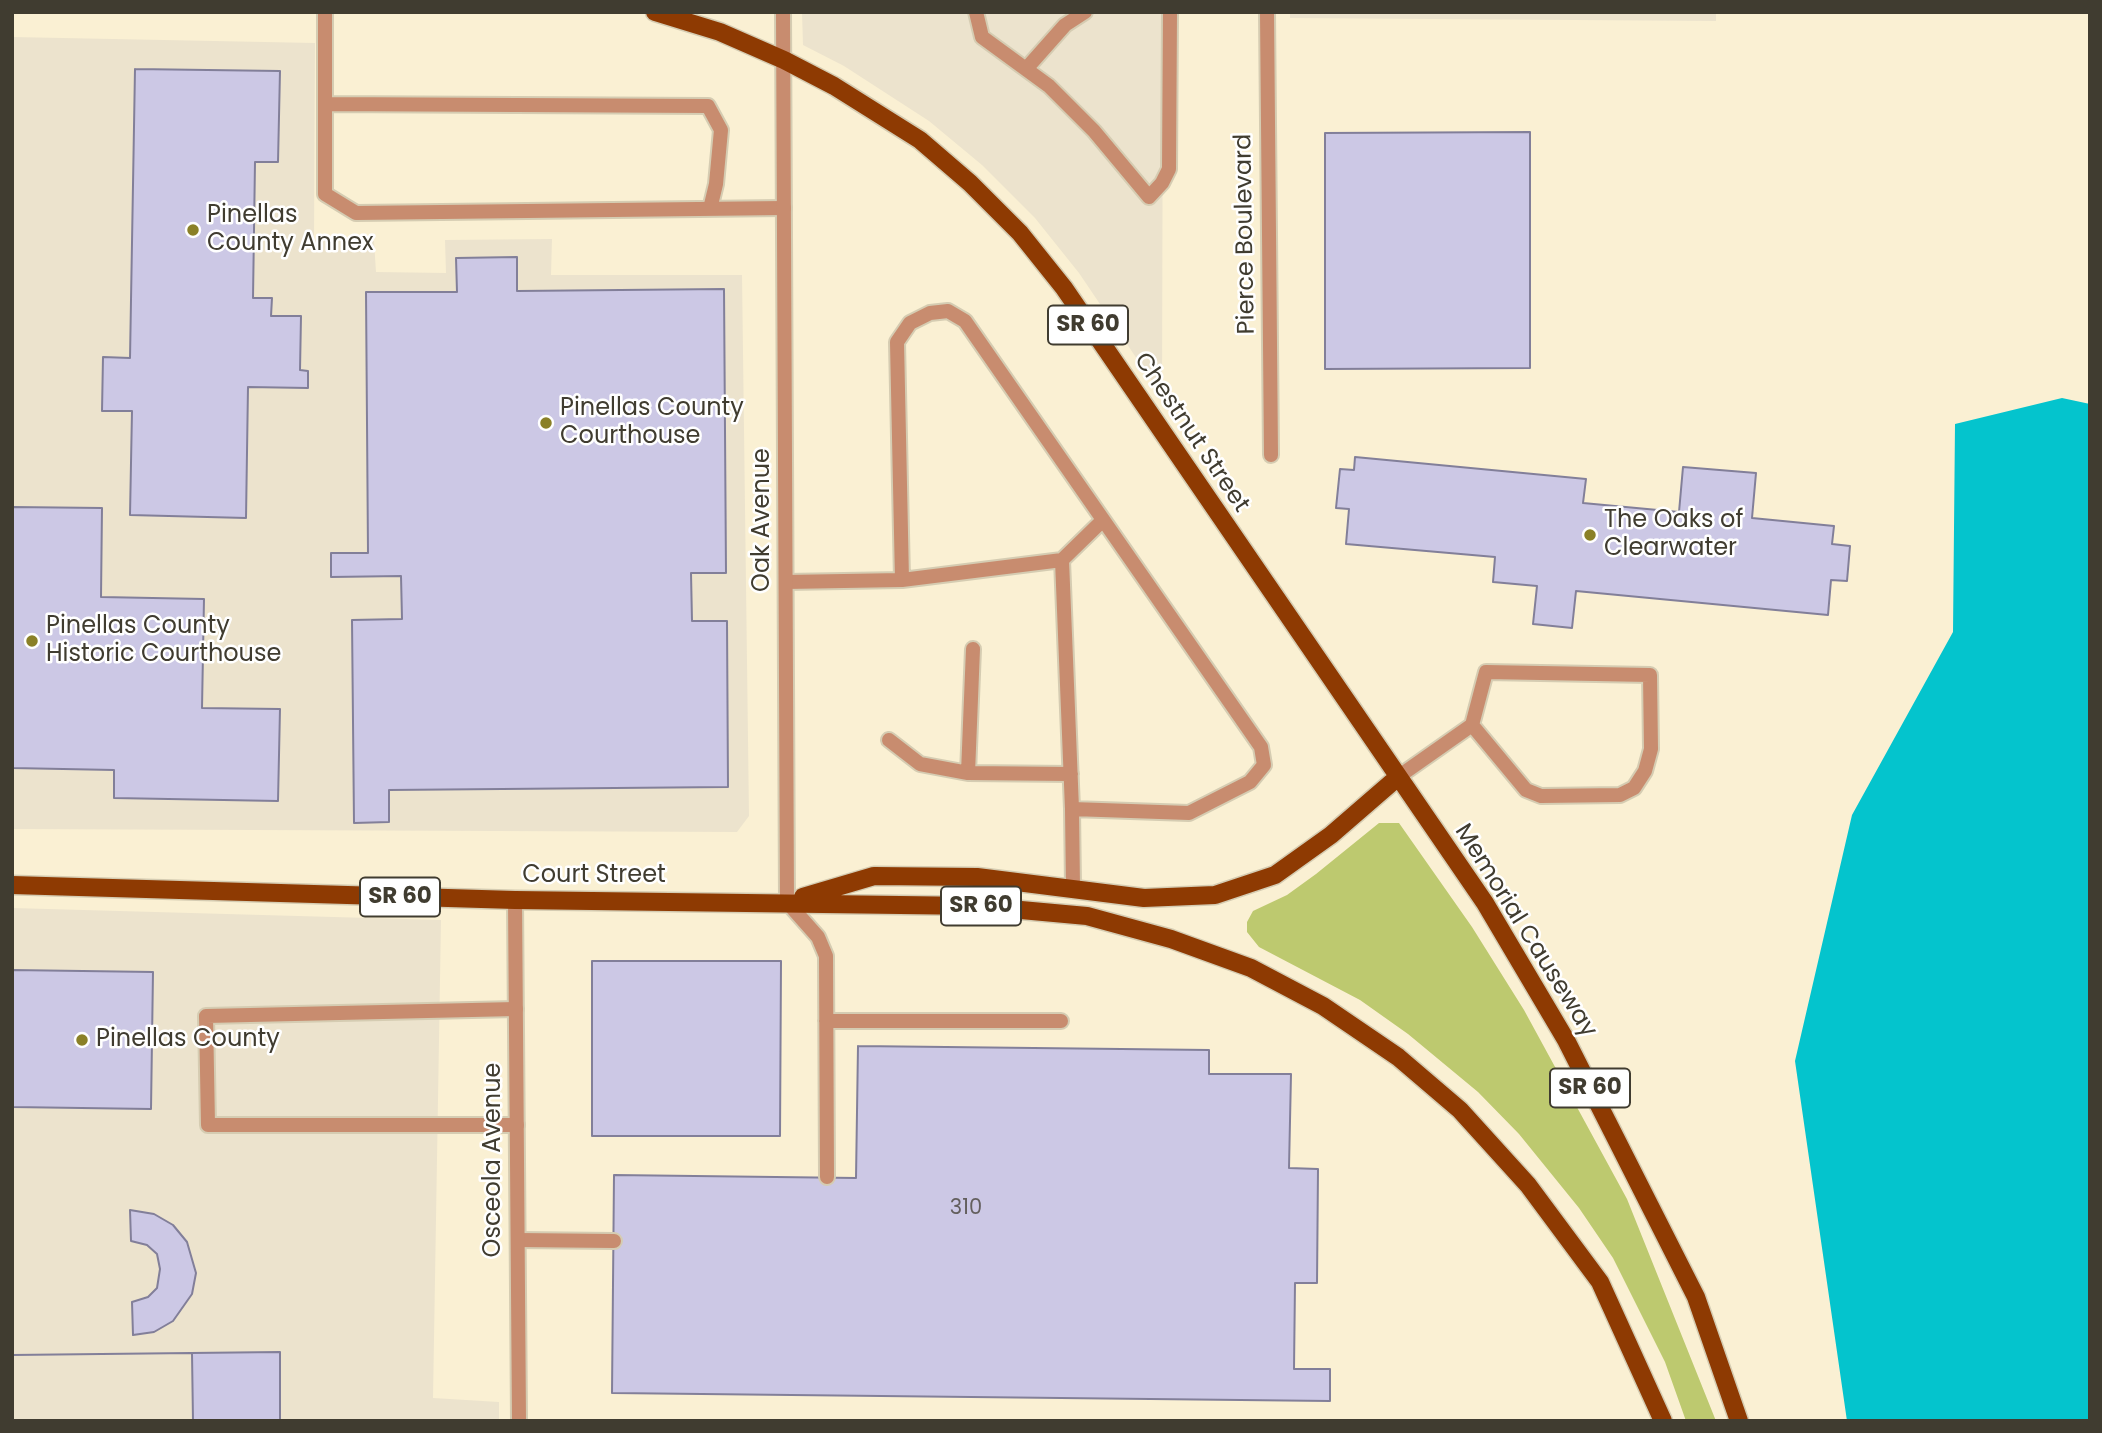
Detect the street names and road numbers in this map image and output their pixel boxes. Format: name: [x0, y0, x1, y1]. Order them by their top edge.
street label: Pierce Boulevard: [1230, 133, 1262, 335]
road number: SR 60: [1048, 306, 1128, 344]
street label: Chestnut Street: [1127, 348, 1255, 518]
street label: Oak Avenue: [749, 448, 777, 592]
street label: Memorial Causeway: [1448, 819, 1602, 1043]
street label: Court Street: [522, 862, 666, 890]
road number: SR 60: [360, 877, 440, 916]
road number: SR 60: [941, 886, 1021, 925]
street label: Osceola Avenue: [480, 1063, 508, 1257]
road number: SR 60: [1550, 1068, 1630, 1107]

